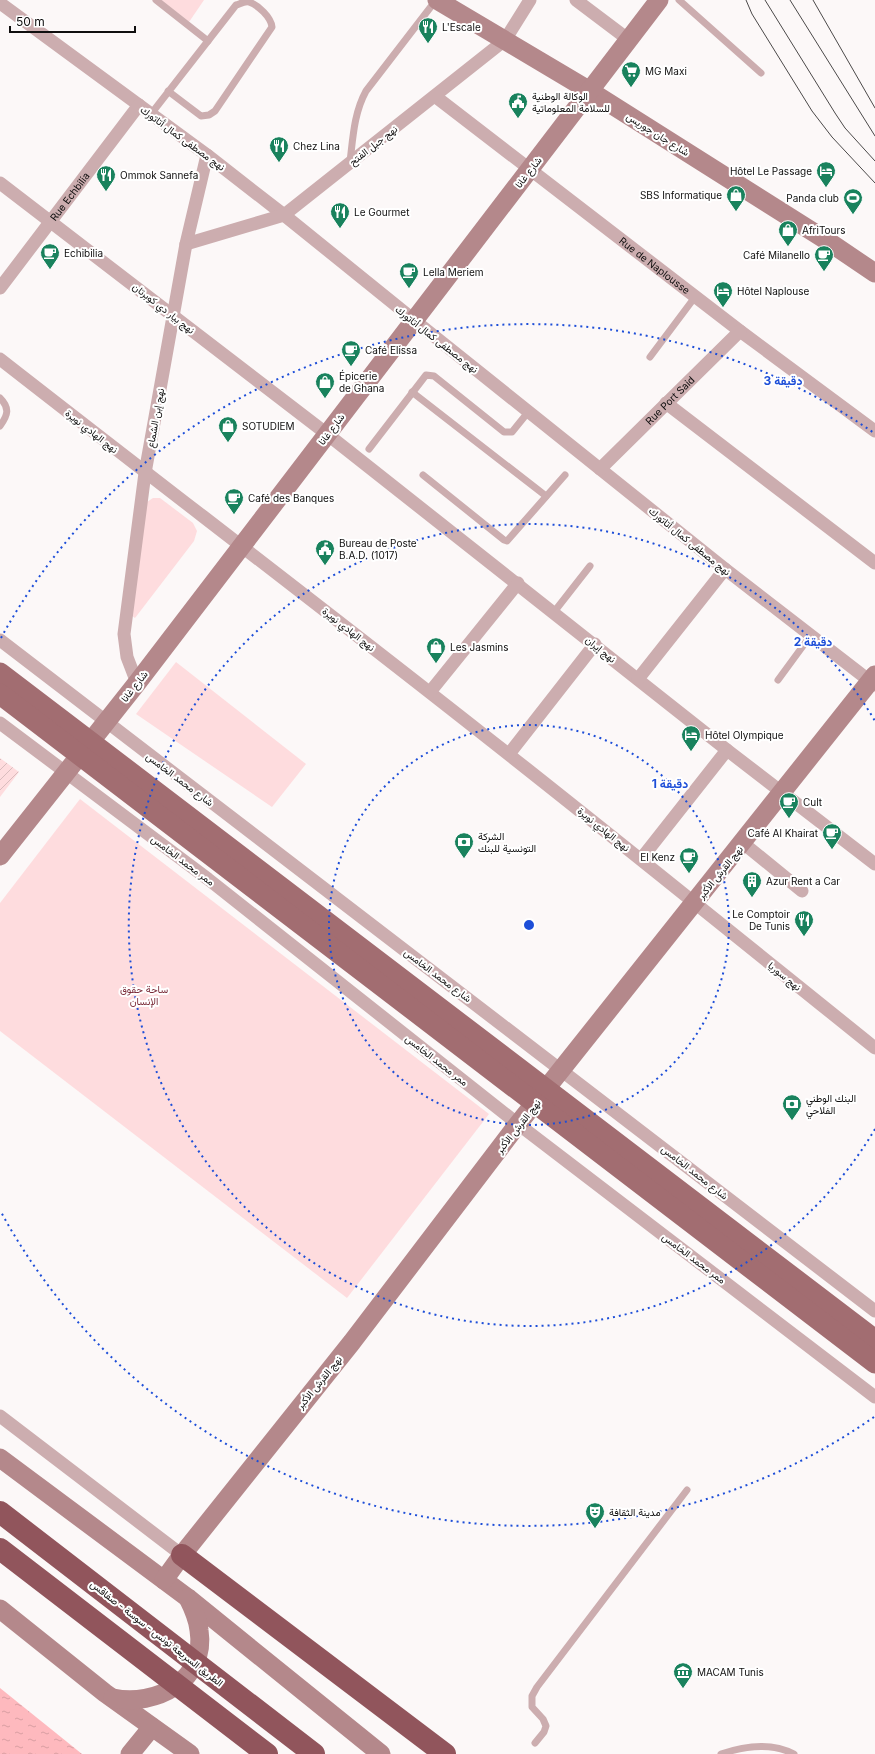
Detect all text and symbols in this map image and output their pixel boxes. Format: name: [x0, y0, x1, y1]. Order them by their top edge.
scale bar: [10, 8, 135, 34]
text: 50 m: [16, 14, 45, 29]
restaurant icon: L'Escale: [417, 16, 439, 44]
place label: L'Escale: [442, 21, 481, 33]
supermarket icon: MG Maxi: [620, 60, 642, 88]
place label: MG Maxi: [645, 65, 687, 77]
place label: الوكالة الوطنية للسلامة المعلوماتية: [532, 90, 610, 115]
public building icon: الوكالة الوطنية للسلامة المعلوماتية: [507, 91, 529, 119]
street label: نهج مصطفى كمال أتاتورك: [138, 103, 228, 174]
street label: شارع جان جوريس: [624, 110, 692, 159]
street label: نهج جبل الفتح: [347, 122, 400, 168]
restaurant icon: Chez Lina: [268, 135, 290, 163]
place label: Chez Lina: [293, 140, 340, 152]
street label: شارع غانا: [512, 154, 545, 191]
hotel icon: Hôtel Le Passage: [815, 160, 837, 188]
restaurant icon: Ommok Sannefa: [95, 164, 117, 192]
place label: Hôtel Le Passage: [730, 165, 812, 177]
place label: Ommok Sannefa: [120, 169, 198, 181]
street label: Rue Echbilia: [47, 170, 92, 223]
shop icon: SBS Informatique: [725, 184, 747, 212]
sports icon: Panda club: [842, 187, 864, 215]
place label: SBS Informatique: [640, 189, 722, 201]
place label: Panda club: [786, 192, 839, 204]
restaurant icon: Le Gourmet: [329, 201, 351, 229]
place label: Le Gourmet: [354, 206, 410, 218]
shop icon: AfriTours: [777, 219, 799, 247]
place label: AfriTours: [802, 224, 846, 236]
street label: Rue de Naplousse: [617, 234, 693, 296]
cafe icon: Echibilia: [39, 242, 61, 270]
cafe icon: Café Milanello: [813, 244, 835, 272]
place label: Echibilia: [64, 247, 103, 259]
place label: Café Milanello: [743, 249, 810, 261]
cafe icon: Lella Meriem: [398, 261, 420, 289]
place label: Lella Meriem: [423, 266, 484, 278]
street label: نهج بيار دي كوبرتان: [129, 280, 197, 338]
hotel icon: Hôtel Naplouse: [712, 280, 734, 308]
place label: Hôtel Naplouse: [737, 285, 810, 297]
street label: نهج مصطفى كمال أتاتورك: [393, 303, 481, 376]
cafe icon: Café Elissa: [340, 339, 362, 367]
place label: Café Elissa: [365, 344, 417, 356]
place label: Épicerie de Ghana: [339, 369, 384, 394]
shop icon: Épicerie de Ghana: [314, 371, 336, 399]
street label: Rue Port Said: [643, 373, 697, 427]
text: 3 دقيقة: [764, 373, 802, 388]
street label: نهج إبن الشماع: [144, 387, 167, 449]
street label: نهج الهادي نويرة: [61, 407, 121, 458]
street label: شارع غانا: [315, 411, 348, 448]
shop icon: SOTUDIEM: [217, 415, 239, 443]
place label: SOTUDIEM: [242, 420, 295, 432]
cafe icon: Café des Banques: [223, 487, 245, 515]
place label: Café des Banques: [248, 492, 334, 504]
street label: نهج مصطفى كمال أتاتورك: [646, 504, 733, 579]
place label: Bureau de Poste B.A.D. (1017): [339, 537, 417, 561]
public building icon: Bureau de Poste B.A.D. (1017): [314, 538, 336, 566]
street label: نهج الهادي نويرة: [318, 605, 378, 656]
street label: نهج إيران: [583, 633, 619, 666]
text: 2 دقيقة: [794, 634, 832, 649]
shop icon: Les Jasmins: [425, 636, 447, 664]
place label: Les Jasmins: [450, 641, 509, 653]
street label: شارع غانا: [118, 668, 151, 705]
hotel icon: Hôtel Olympique: [680, 724, 702, 752]
place label: Hôtel Olympique: [705, 729, 784, 741]
street label: شارع محمد الخامس: [143, 750, 216, 809]
text: 1 دقيقة: [652, 776, 688, 791]
cafe icon: Cult: [778, 791, 800, 819]
place label: Cult: [803, 796, 823, 808]
street label: نهج الهادي نويرة: [574, 804, 633, 856]
cafe icon: Café Al Khairat: [821, 822, 843, 850]
place label: Café Al Khairat: [748, 827, 819, 839]
place label: الشركة التونسية للبنك: [478, 830, 536, 855]
bank icon: الشركة التونسية للبنك: [453, 831, 475, 859]
street label: ممر محمد الخامس: [148, 832, 217, 888]
street label: نهج القرش الأكبر: [694, 843, 746, 903]
cafe icon: El Kenz: [678, 846, 700, 874]
place label: El Kenz: [640, 851, 675, 863]
building icon: Azur Rent a Car: [741, 870, 763, 898]
place label: Azur Rent a Car: [766, 875, 840, 887]
place label: Le Comptoir De Tunis: [732, 908, 790, 932]
restaurant icon: Le Comptoir De Tunis: [793, 909, 815, 937]
centre of rings: [522, 918, 536, 932]
street label: شارع محمد الخامس: [401, 946, 474, 1005]
street label: نهج سوريا: [765, 959, 804, 994]
park label: ساحة حقوق الإنسان: [120, 983, 168, 1008]
street label: ممر محمد الخامس: [403, 1032, 471, 1089]
place label: البنك الوطني الفلاحي: [806, 1092, 856, 1119]
bank icon: البنك الوطني الفلاحي: [781, 1093, 803, 1121]
street label: نهج القرش الأكبر: [493, 1097, 544, 1157]
street label: شارع محمد الخامس: [659, 1142, 731, 1203]
street label: ممر محمد الخامس: [659, 1230, 728, 1286]
street label: نهج القرش الأكبر: [293, 1353, 345, 1413]
theatre icon: مدينة الثقافة: [584, 1501, 606, 1529]
place label: مدينة الثقافة: [609, 1506, 661, 1519]
street label: الطريق السريعة تونس - سوسة - صفاقس: [88, 1577, 226, 1689]
museum icon: MACAM Tunis: [672, 1661, 694, 1689]
place label: MACAM Tunis: [697, 1666, 764, 1678]

